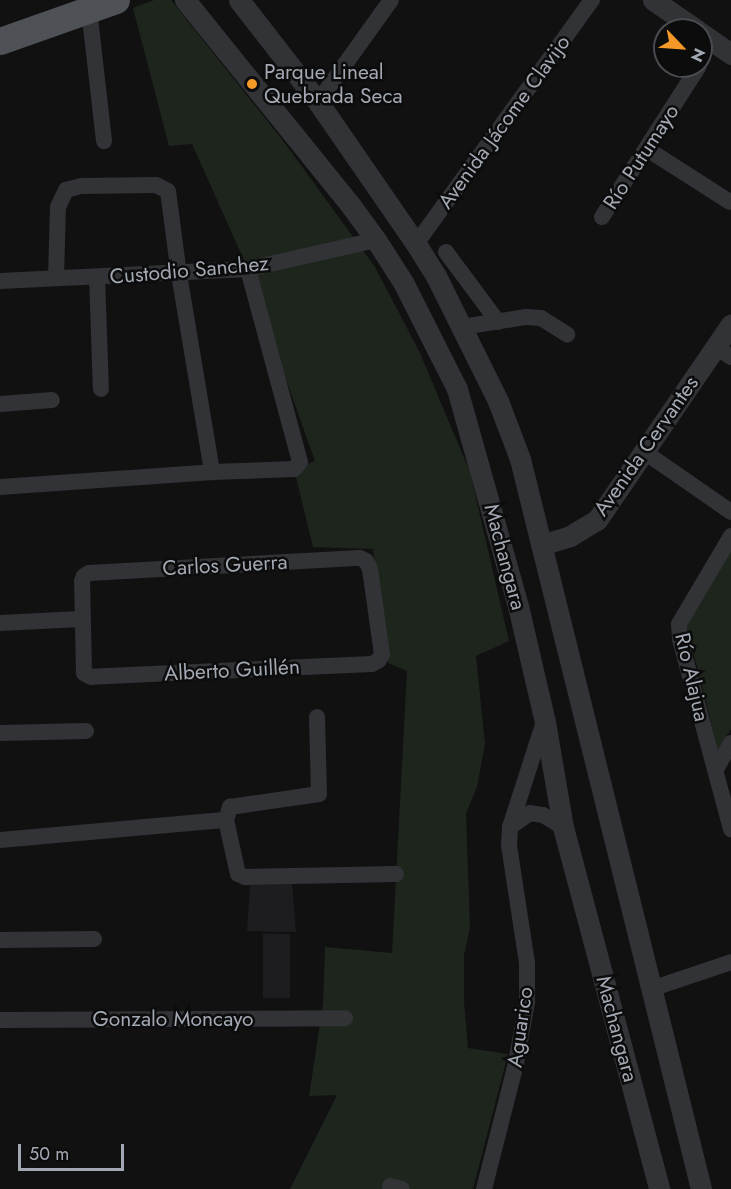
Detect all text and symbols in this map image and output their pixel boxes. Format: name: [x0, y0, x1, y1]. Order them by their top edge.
north arrow: [653, 18, 713, 78]
street label: Avenida Jácome Clavijo: [433, 30, 575, 214]
text: N: [685, 44, 711, 66]
place label: Parque Lineal Quebrada Seca: [264, 59, 403, 109]
marker: Parque Lineal Quebrada Seca: [245, 77, 259, 91]
street label: Río Putumayo: [598, 100, 684, 214]
street label: Custodio Sanchez: [108, 251, 270, 289]
street label: Avenida Cervantes: [588, 371, 704, 521]
street label: Machangara: [479, 501, 531, 613]
street label: Carlos Guerra: [162, 549, 288, 581]
street label: Río Alajua: [670, 630, 714, 724]
street label: Alberto Guillén: [164, 654, 300, 686]
street label: Machangara: [591, 973, 643, 1085]
street label: Aguarico: [502, 985, 538, 1069]
street label: Gonzalo Moncayo: [92, 1006, 254, 1032]
scale bar: [21, 1132, 128, 1170]
text: 50 m: [29, 1141, 69, 1167]

